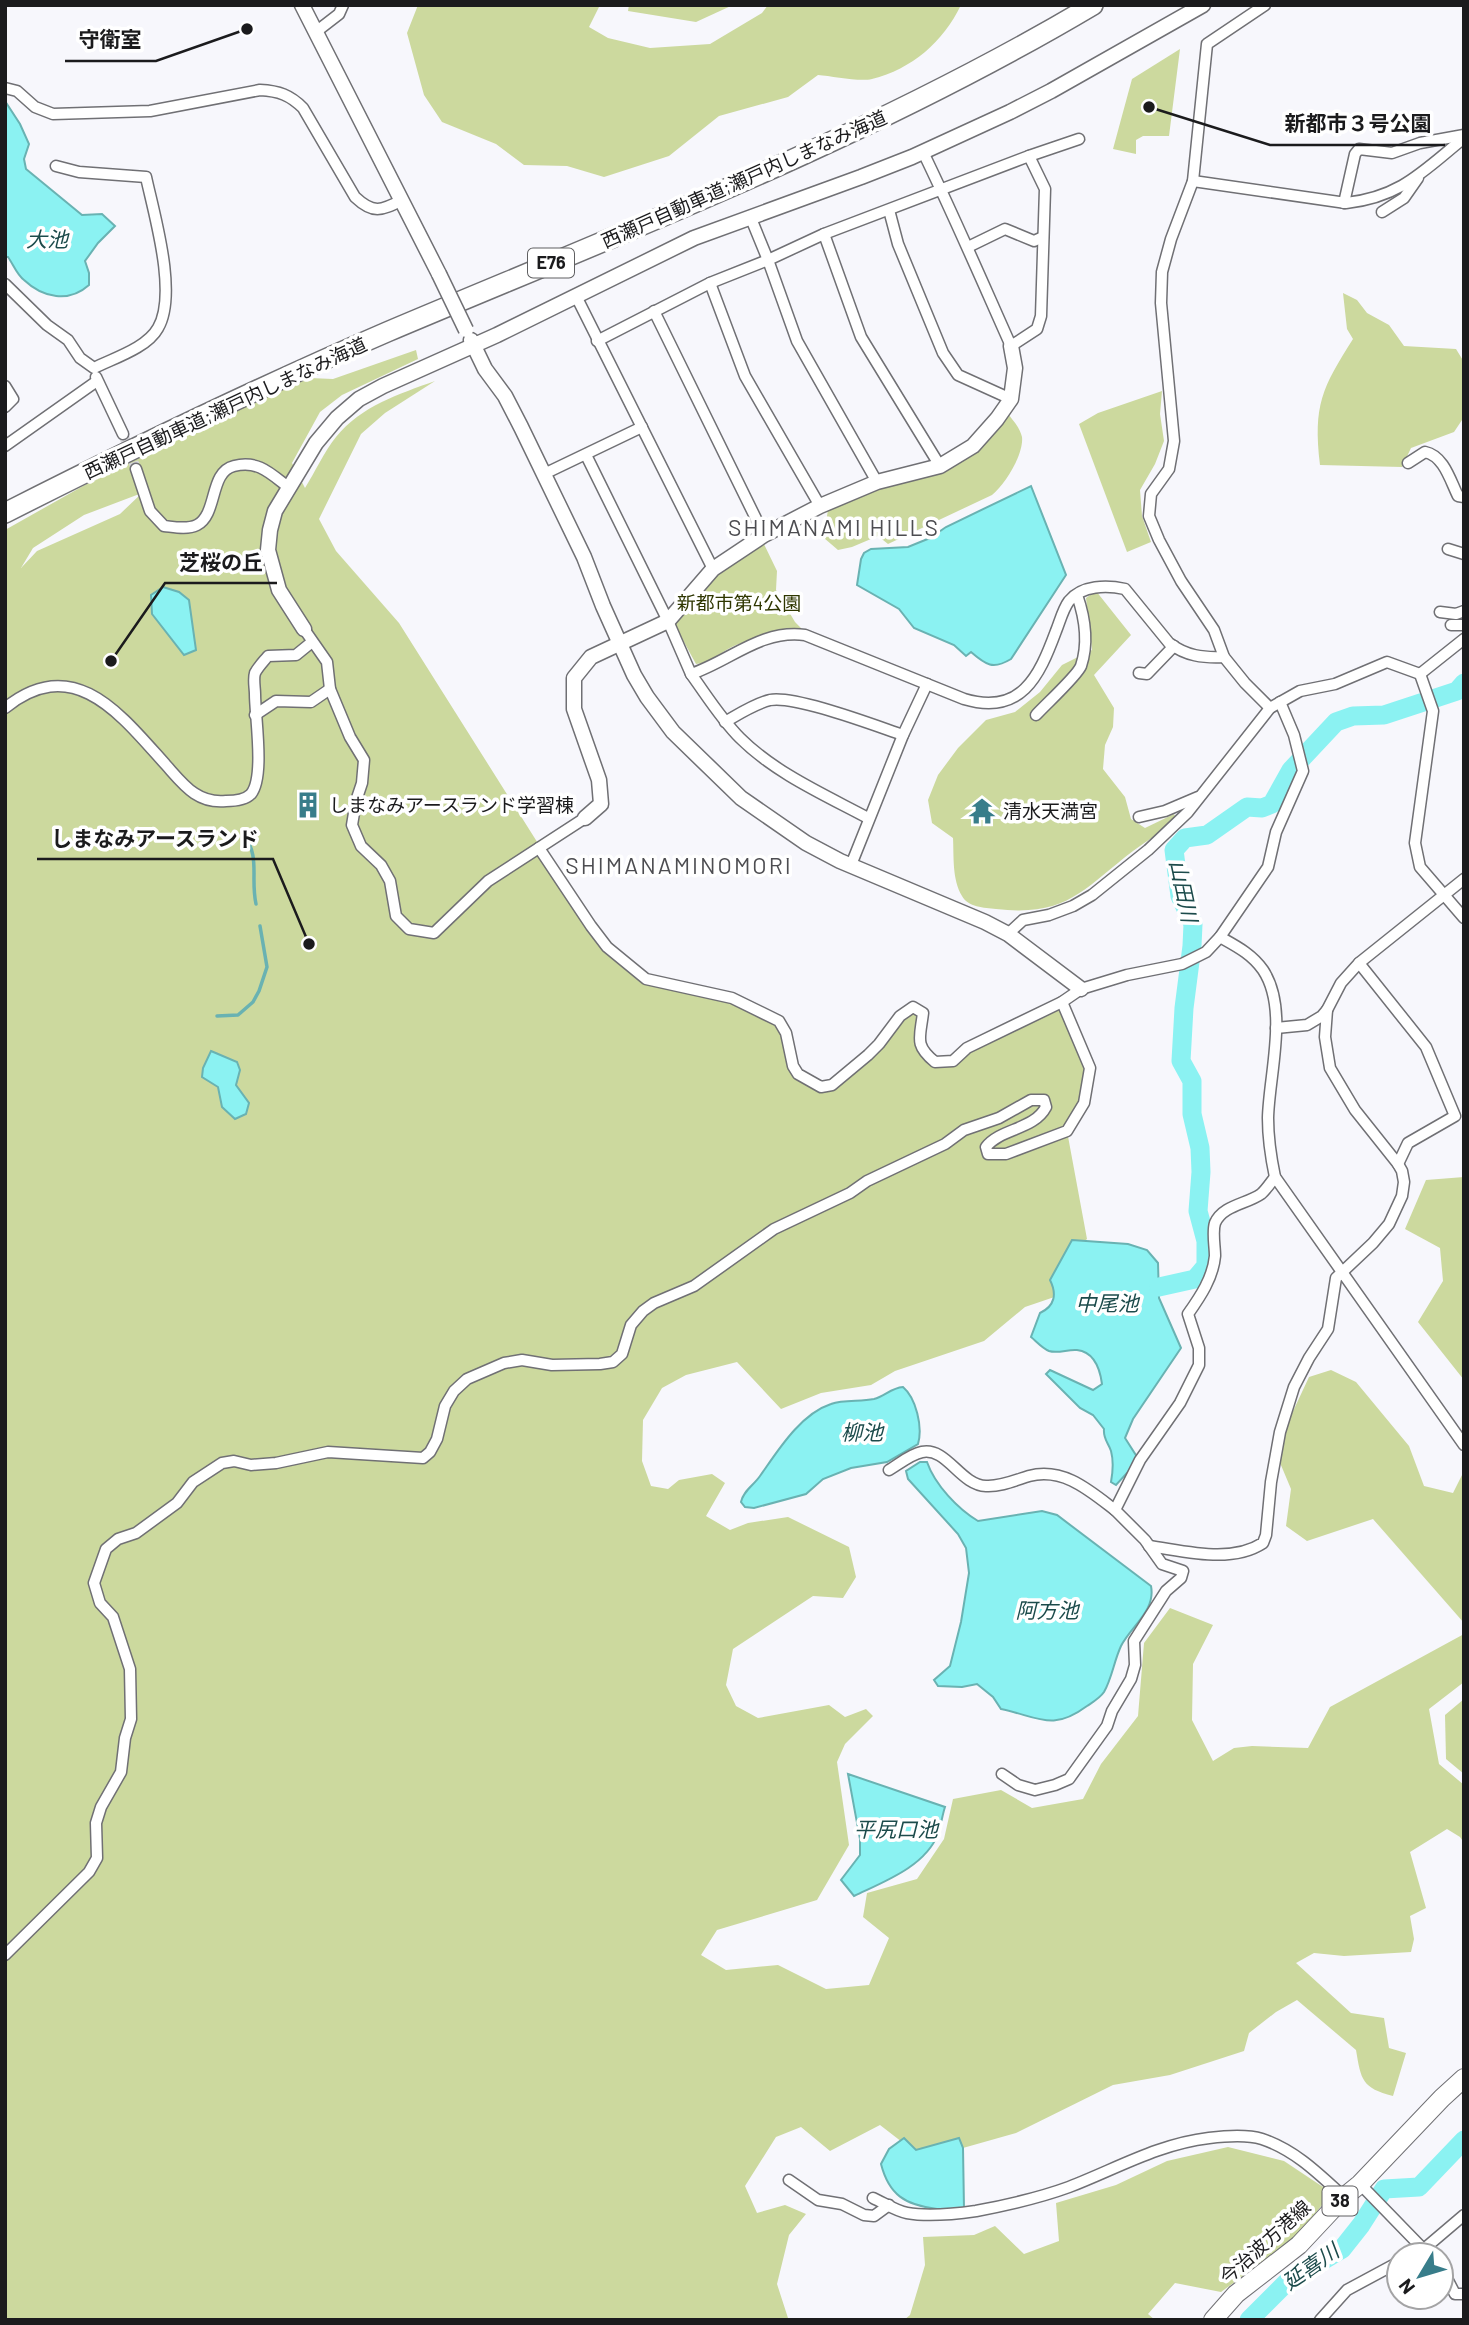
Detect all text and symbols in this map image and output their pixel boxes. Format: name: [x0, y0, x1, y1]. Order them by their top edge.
callout: 守衛室: [65, 19, 156, 61]
text: 守衛室: [79, 26, 142, 51]
callout: 新都市３号公園: [1270, 103, 1445, 145]
street label: 西瀬戸自動車道;瀬戸内しまなみ海道: [598, 105, 890, 252]
text: 新都市３号公園: [1285, 110, 1432, 135]
water label: 大池: [26, 226, 70, 251]
road number: E76: [528, 248, 574, 278]
street label: 西瀬戸自動車道;瀬戸内しまなみ海道: [79, 332, 370, 483]
district label: SHIMANAMI HILLS: [728, 513, 940, 541]
callout: 芝桜の丘: [165, 541, 277, 583]
text: 芝桜の丘: [179, 549, 263, 574]
park label: 新都市第4公園: [677, 591, 801, 614]
building icon: しまなみアースランド学習棟: [293, 790, 323, 820]
place label: しまなみアースランド学習棟: [329, 793, 574, 816]
temple icon: 清水天満宮: [967, 796, 997, 826]
place label: 清水天満宮: [1003, 799, 1098, 822]
callout: しまなみアースランド: [37, 817, 273, 859]
text: しまなみアースランド: [51, 825, 259, 850]
district label: SHIMANAMINOMORI: [565, 851, 793, 879]
water label: 山田川: [1166, 857, 1204, 926]
water label: 中尾池: [1076, 1290, 1140, 1315]
water label: 柳池: [841, 1419, 885, 1444]
water label: 阿方池: [1016, 1597, 1080, 1622]
water label: 平尻口池: [854, 1816, 940, 1841]
road number: 38: [1322, 2186, 1358, 2216]
street label: 今治波方港線: [1215, 2195, 1315, 2288]
water label: 延喜川: [1277, 2236, 1345, 2294]
north arrow: [1385, 2241, 1455, 2311]
text: N: [1393, 2275, 1419, 2299]

